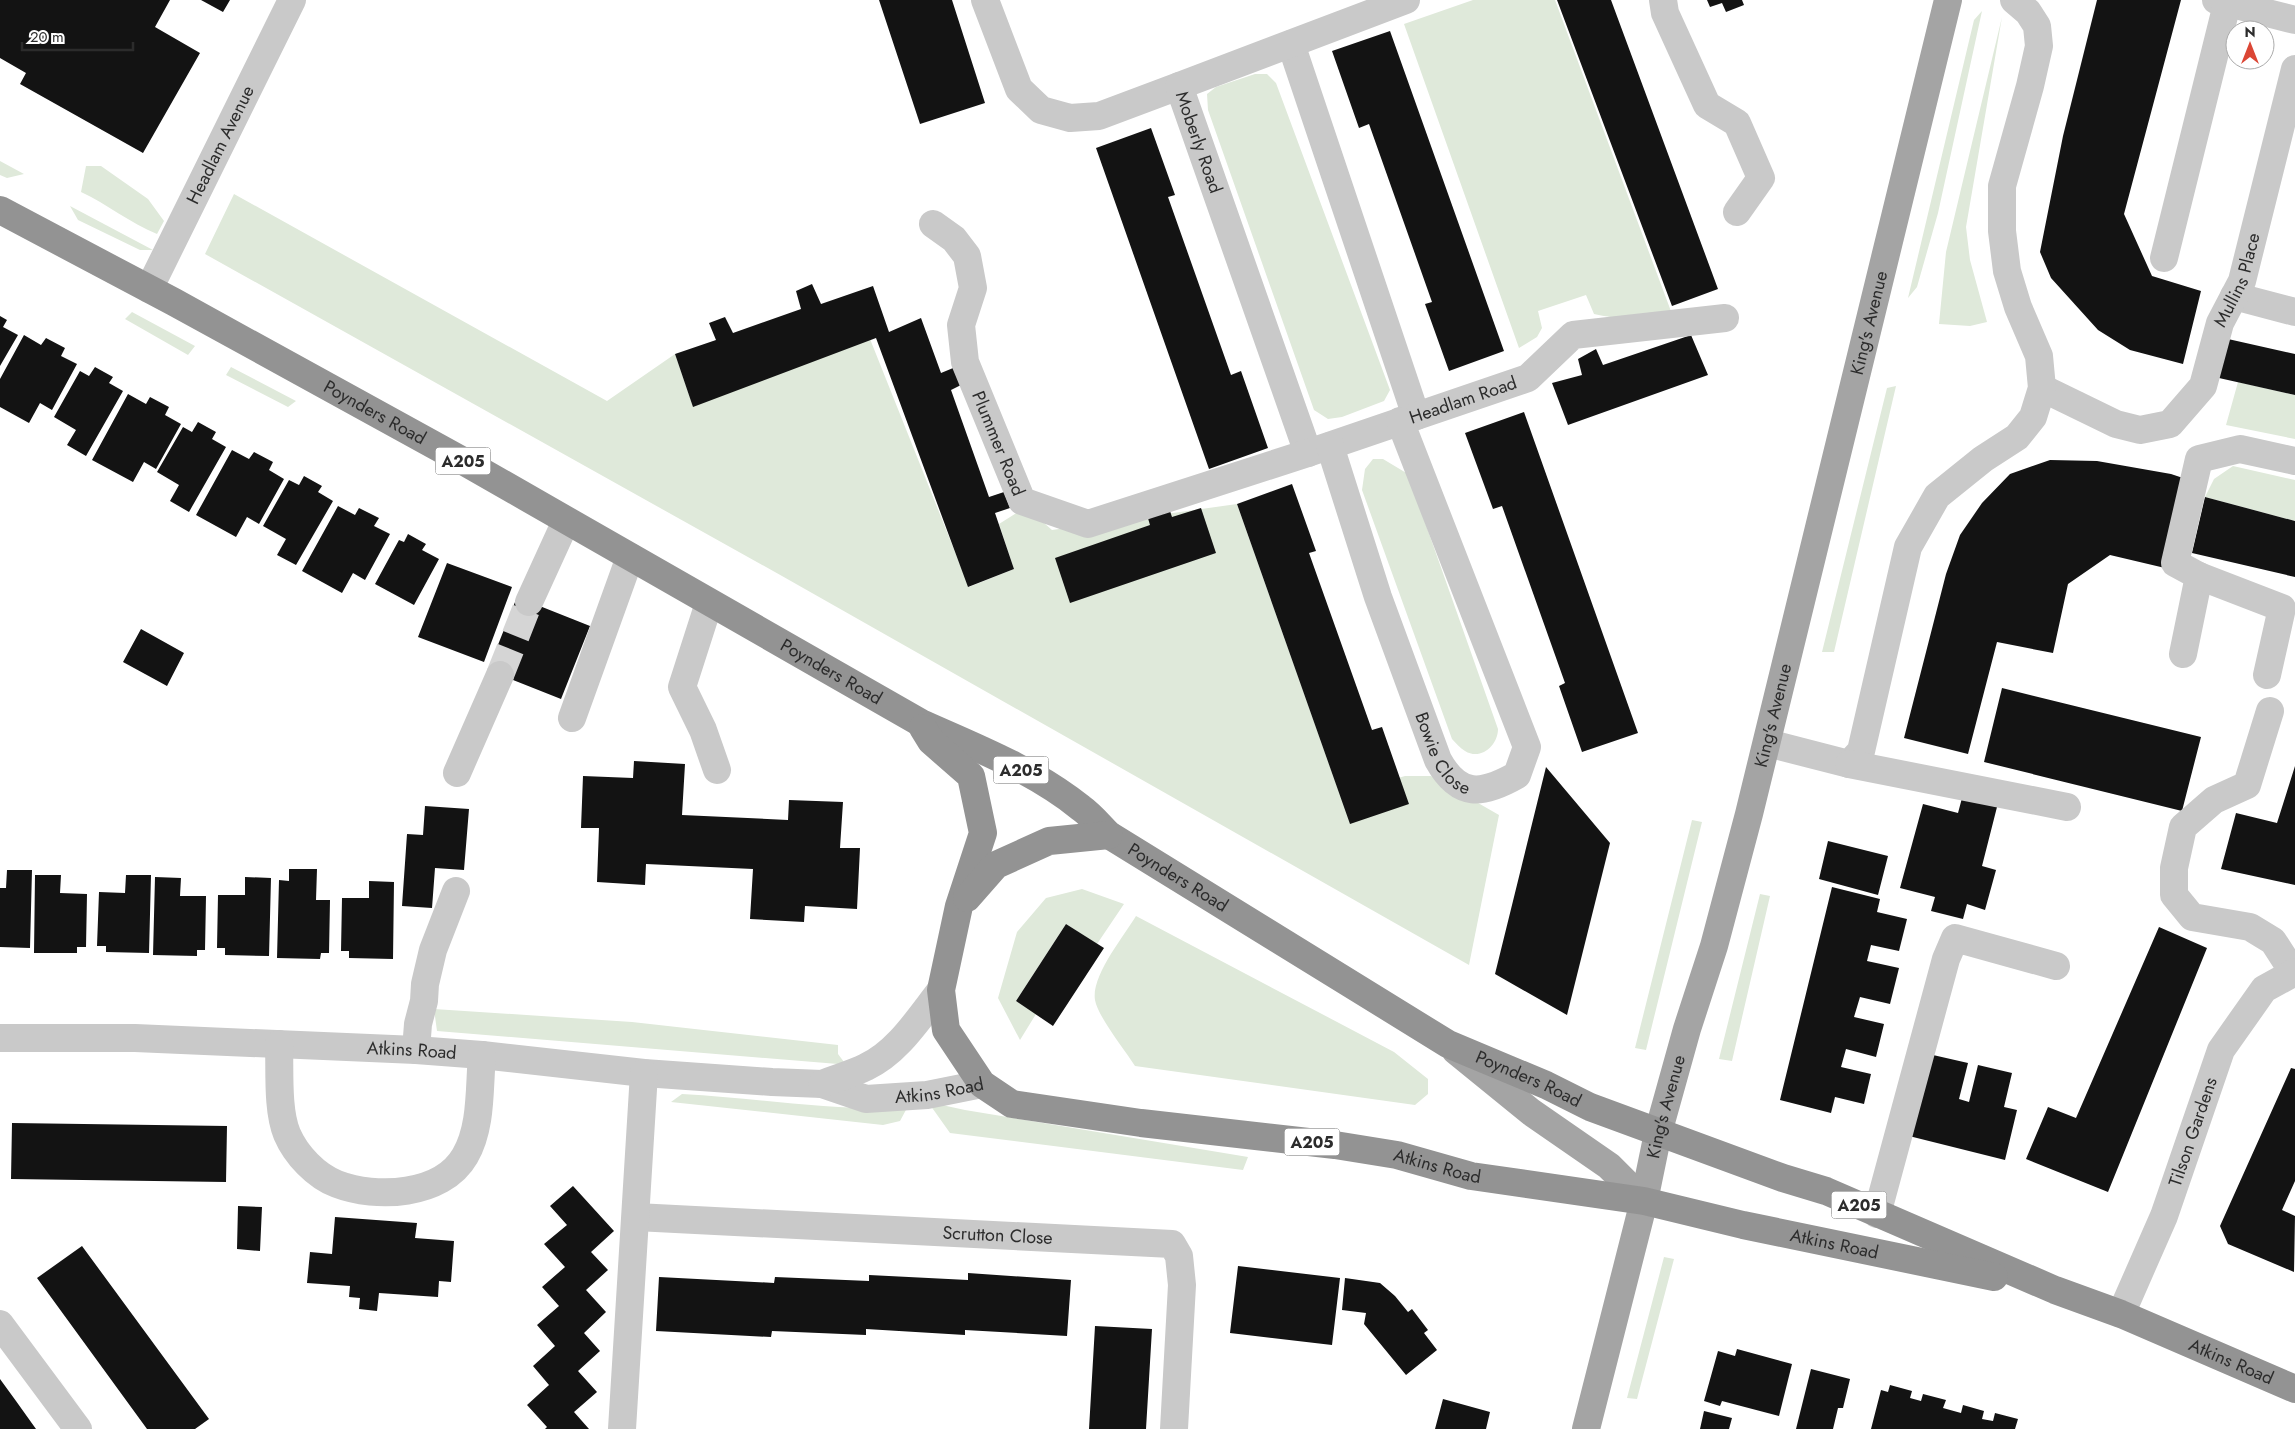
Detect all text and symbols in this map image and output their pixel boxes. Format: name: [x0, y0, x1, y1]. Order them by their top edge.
scale bar: [22, 20, 134, 52]
north arrow: [2225, 20, 2275, 70]
text: N: [2244, 22, 2256, 42]
text: 20 m: [30, 26, 64, 48]
street label: Headlam Avenue: [180, 81, 261, 208]
street label: Moberly Road: [1169, 88, 1229, 197]
street label: Mullins Place: [2207, 230, 2267, 332]
street label: King's Avenue: [1844, 268, 1894, 378]
street label: Headlam Road: [1406, 370, 1520, 431]
street label: Poynders Road: [319, 374, 431, 451]
street label: Plummer Road: [965, 387, 1032, 500]
road number: A205: [436, 448, 490, 474]
street label: Poynders Road: [776, 632, 887, 711]
street label: King's Avenue: [1748, 661, 1798, 770]
street label: Bowie Close: [1408, 708, 1474, 801]
road number: A205: [994, 756, 1048, 784]
street label: Poynders Road: [1123, 837, 1233, 918]
street label: Atkins Road: [366, 1035, 458, 1066]
street label: Poynders Road: [1472, 1044, 1586, 1114]
street label: King's Avenue: [1640, 1052, 1692, 1161]
street label: Atkins Road: [894, 1071, 986, 1110]
street label: Tilson Gardens: [2162, 1074, 2224, 1190]
road number: A205: [1284, 1128, 1340, 1156]
street label: Atkins Road: [1391, 1142, 1483, 1190]
road number: A205: [1832, 1192, 1886, 1218]
street label: Scrutton Close: [942, 1219, 1053, 1251]
street label: Atkins Road: [1788, 1222, 1881, 1266]
street label: Atkins Road: [2185, 1332, 2278, 1391]

